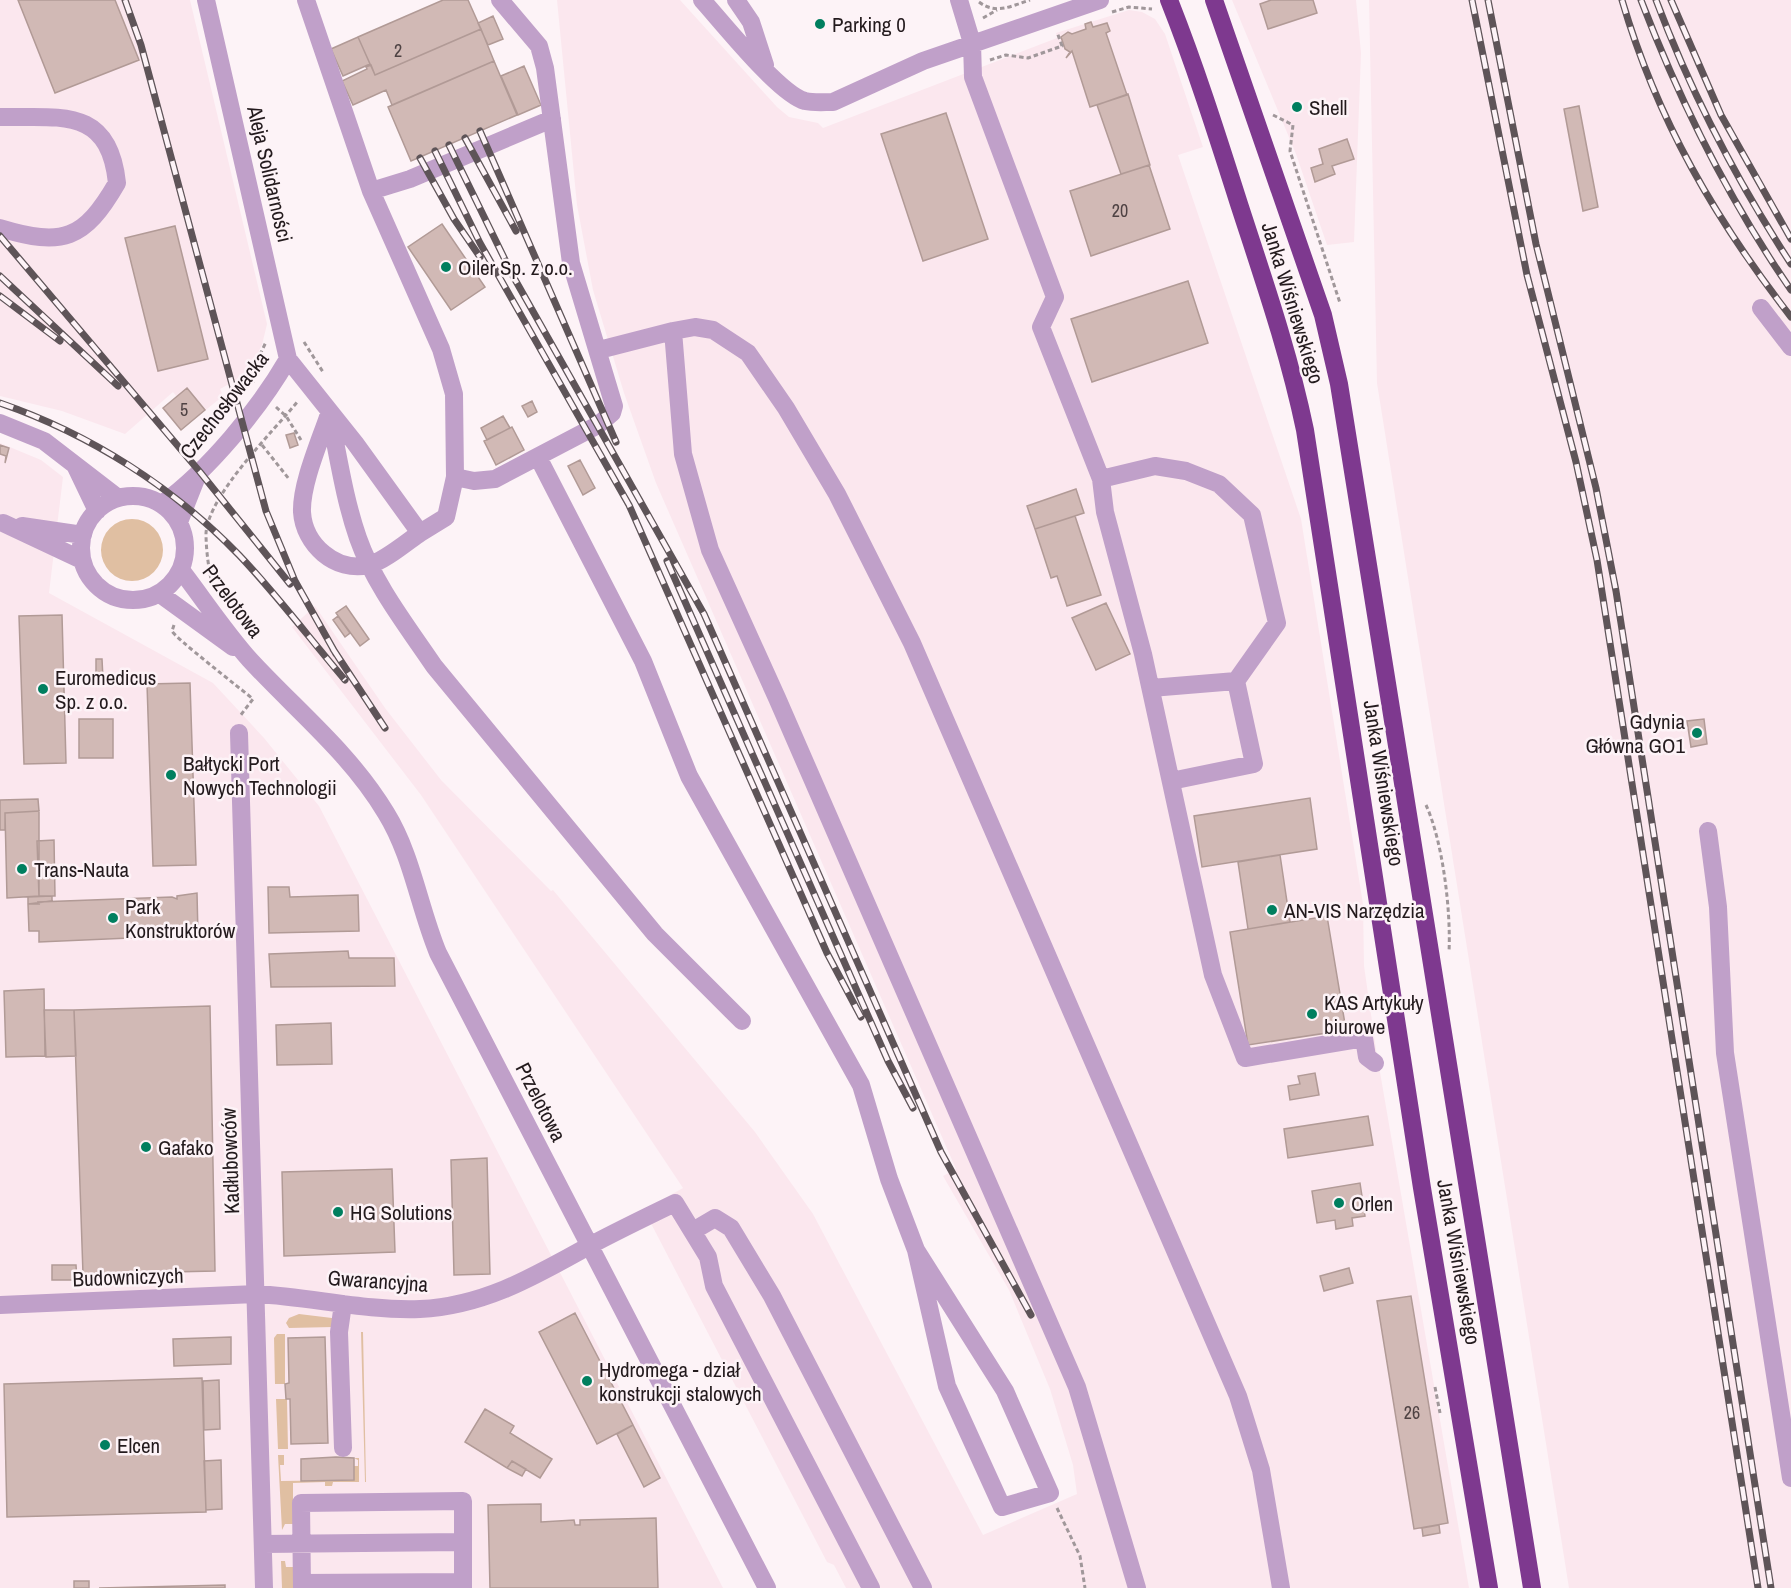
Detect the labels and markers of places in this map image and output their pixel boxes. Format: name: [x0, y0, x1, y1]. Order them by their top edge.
place label: Parking 0: [832, 10, 906, 39]
marker: Parking 0: [813, 17, 827, 31]
place label: Shell: [1309, 93, 1347, 122]
marker: Shell: [1290, 100, 1304, 114]
place label: Oiler Sp. z o.o.: [458, 253, 573, 282]
marker: Oiler Sp. z o.o.: [439, 260, 453, 274]
place label: Euromedicus Sp. z o.o.: [55, 663, 156, 716]
marker: Euromedicus Sp. z o.o.: [36, 682, 50, 696]
place label: Gdynia Główna GO1: [1585, 707, 1685, 760]
marker: Gdynia Główna GO1: [1690, 726, 1704, 740]
place label: Bałtycki Port Nowych Technologii: [183, 749, 337, 802]
marker: Bałtycki Port Nowych Technologii: [164, 768, 178, 782]
place label: Trans-Nauta: [34, 855, 129, 884]
marker: Trans-Nauta: [15, 862, 29, 876]
place label: Park Konstruktorów: [125, 892, 236, 945]
place label: AN-VIS Narzędzia: [1283, 896, 1425, 925]
marker: AN-VIS Narzędzia: [1265, 903, 1279, 917]
marker: Park Konstruktorów: [106, 911, 120, 925]
place label: KAS Artykuły biurowe: [1324, 988, 1424, 1041]
marker: KAS Artykuły biurowe: [1305, 1007, 1319, 1021]
place label: Gafako: [158, 1133, 214, 1162]
marker: Gafako: [139, 1140, 153, 1154]
place label: Orlen: [1351, 1189, 1393, 1218]
marker: Orlen: [1332, 1196, 1346, 1210]
place label: HG Solutions: [350, 1198, 452, 1227]
marker: HG Solutions: [331, 1205, 345, 1219]
place label: Hydromega - dział konstrukcji stalowych: [599, 1355, 762, 1408]
marker: Hydromega - dział konstrukcji stalowych: [580, 1374, 594, 1388]
place label: Elcen: [117, 1431, 160, 1460]
marker: Elcen: [98, 1438, 112, 1452]

